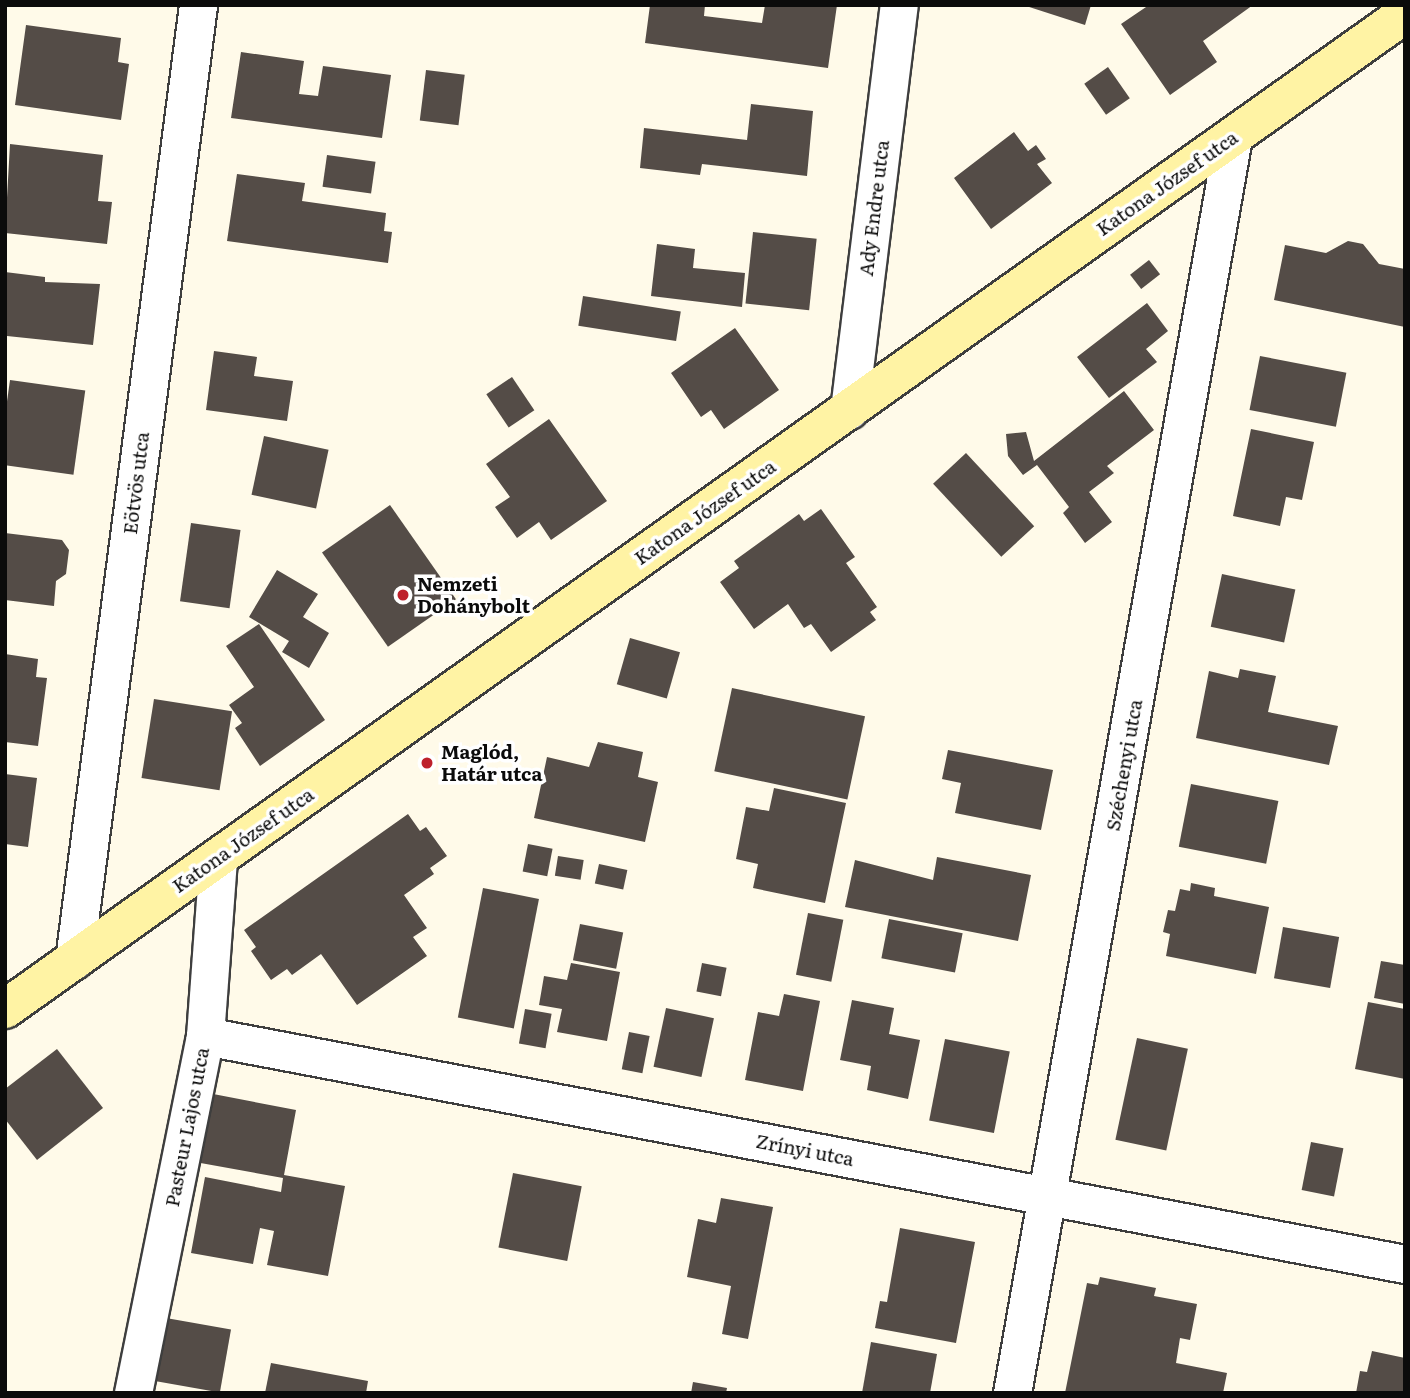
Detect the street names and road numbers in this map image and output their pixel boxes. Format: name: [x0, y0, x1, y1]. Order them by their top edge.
street label: Katona József utca: [1092, 126, 1242, 240]
street label: Ady Endre utca: [854, 139, 894, 277]
street label: Eötvös utca: [118, 430, 154, 536]
street label: Katona József utca: [630, 455, 780, 569]
street label: Széchenyi utca: [1101, 697, 1147, 833]
street label: Katona József utca: [168, 783, 318, 897]
street label: Pasteur Lajos utca: [160, 1045, 214, 1209]
street label: Zrínyi utca: [754, 1129, 856, 1171]

